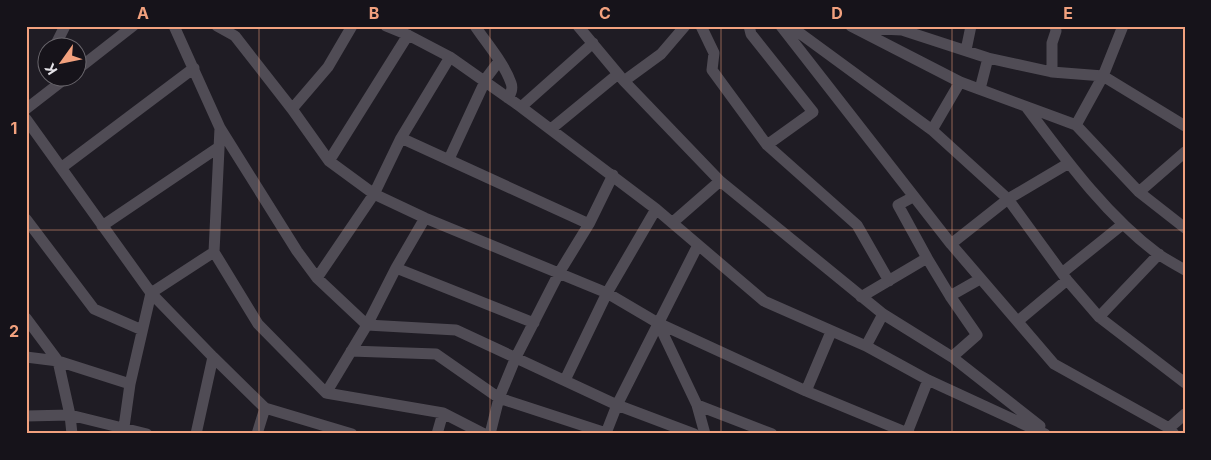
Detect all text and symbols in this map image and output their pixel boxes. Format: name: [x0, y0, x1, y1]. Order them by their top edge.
text: A: [137, 3, 149, 23]
text: B: [369, 3, 379, 23]
text: C: [599, 3, 611, 23]
text: D: [831, 3, 843, 23]
text: E: [1063, 3, 1073, 23]
north arrow: [38, 38, 88, 88]
text: K: [41, 60, 61, 78]
text: 1: [11, 118, 17, 138]
text: 2: [9, 321, 19, 341]

